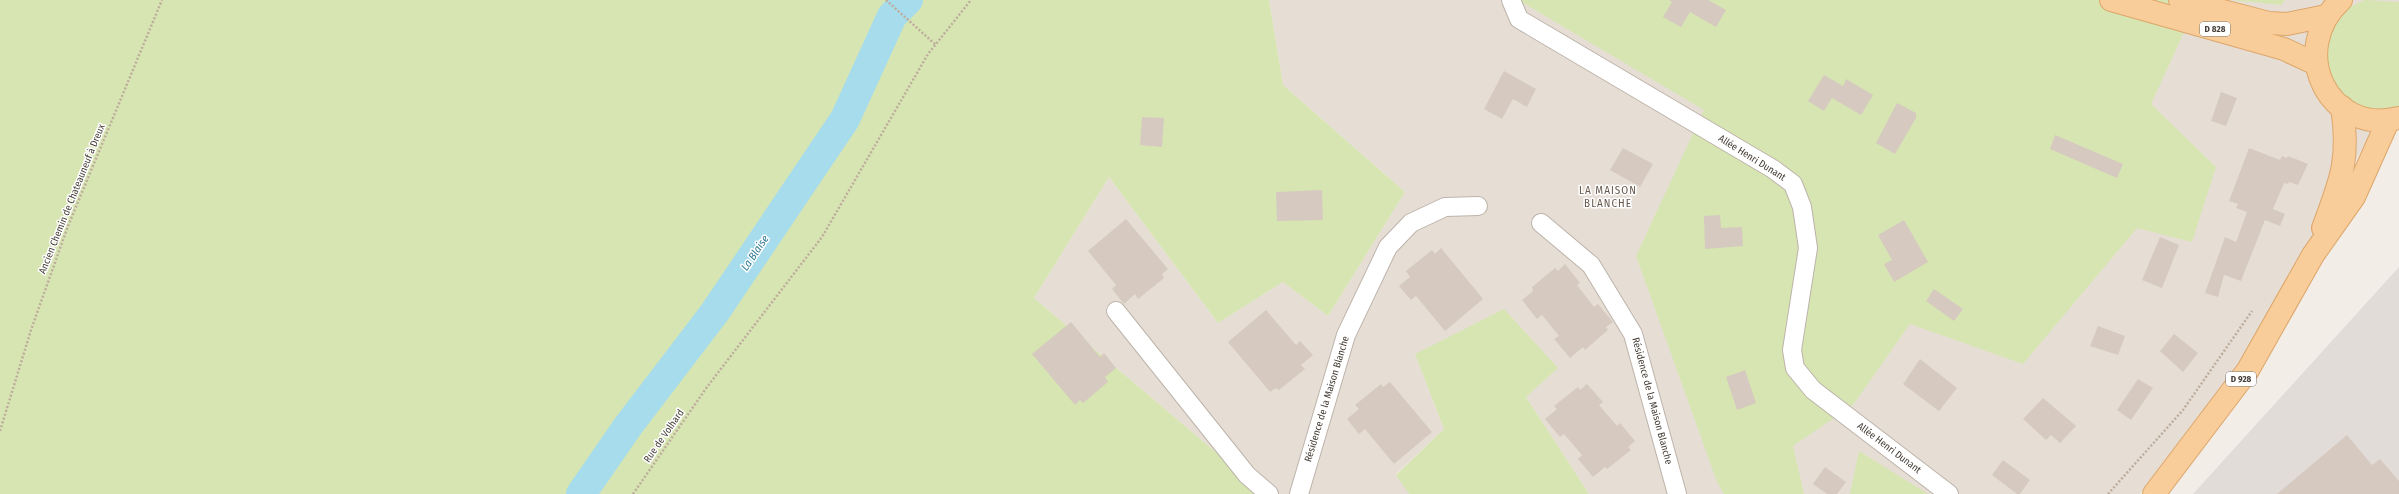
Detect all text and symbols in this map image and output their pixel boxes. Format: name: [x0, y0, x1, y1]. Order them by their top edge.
road number: D 828: [2200, 22, 2230, 36]
street label: Ancien Chemin de Chateauneuf à Dreux: [36, 122, 108, 276]
street label: Allée Henri Dunant: [1716, 132, 1788, 184]
district label: LA MAISON BLANCHE: [1579, 184, 1637, 210]
water label: La Blaise: [738, 233, 772, 273]
street label: Résidence de la Maison Blanche: [1302, 335, 1352, 463]
street label: Résidence de la Maison Blanche: [1629, 336, 1675, 466]
road number: D 928: [2226, 372, 2256, 386]
street label: Rue de Volhard: [641, 407, 687, 465]
street label: Allée Henri Dunant: [1855, 420, 1924, 476]

